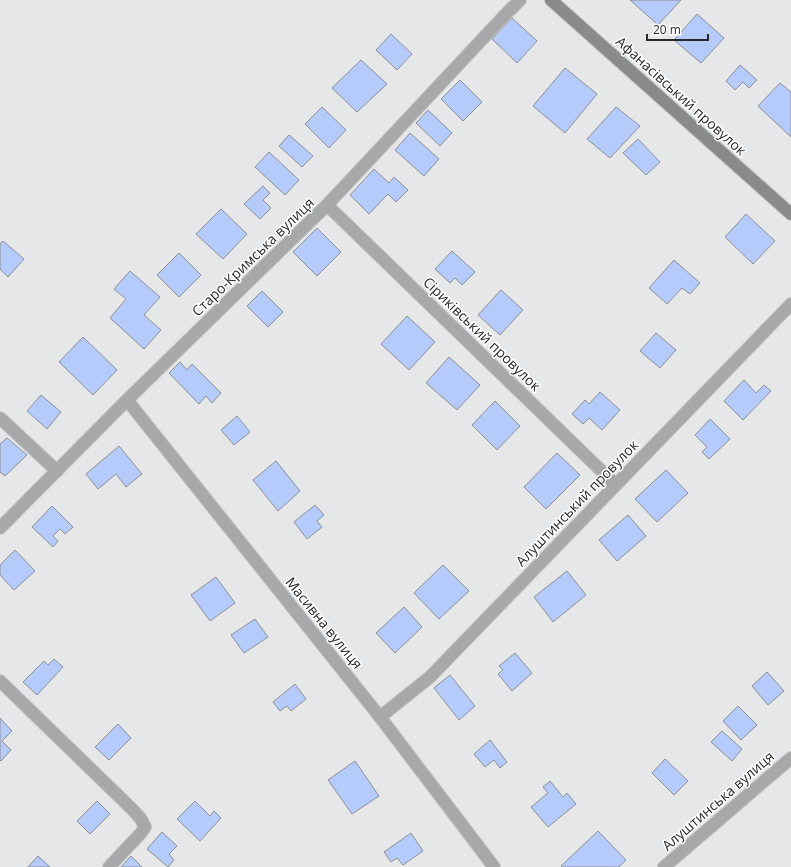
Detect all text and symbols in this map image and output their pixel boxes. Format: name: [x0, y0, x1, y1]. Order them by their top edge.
scale bar: [647, 16, 708, 42]
text: 20 m: [653, 21, 681, 38]
street label: Афанасівський провулок: [612, 32, 751, 160]
street label: Старо-Кримська вулиця: [187, 193, 318, 320]
street label: Сіриківський провулок: [419, 272, 546, 395]
street label: Алуштинський провулок: [511, 435, 643, 570]
street label: Масивна вулиця: [282, 573, 367, 672]
street label: Алуштинська вулиця: [658, 747, 778, 855]

